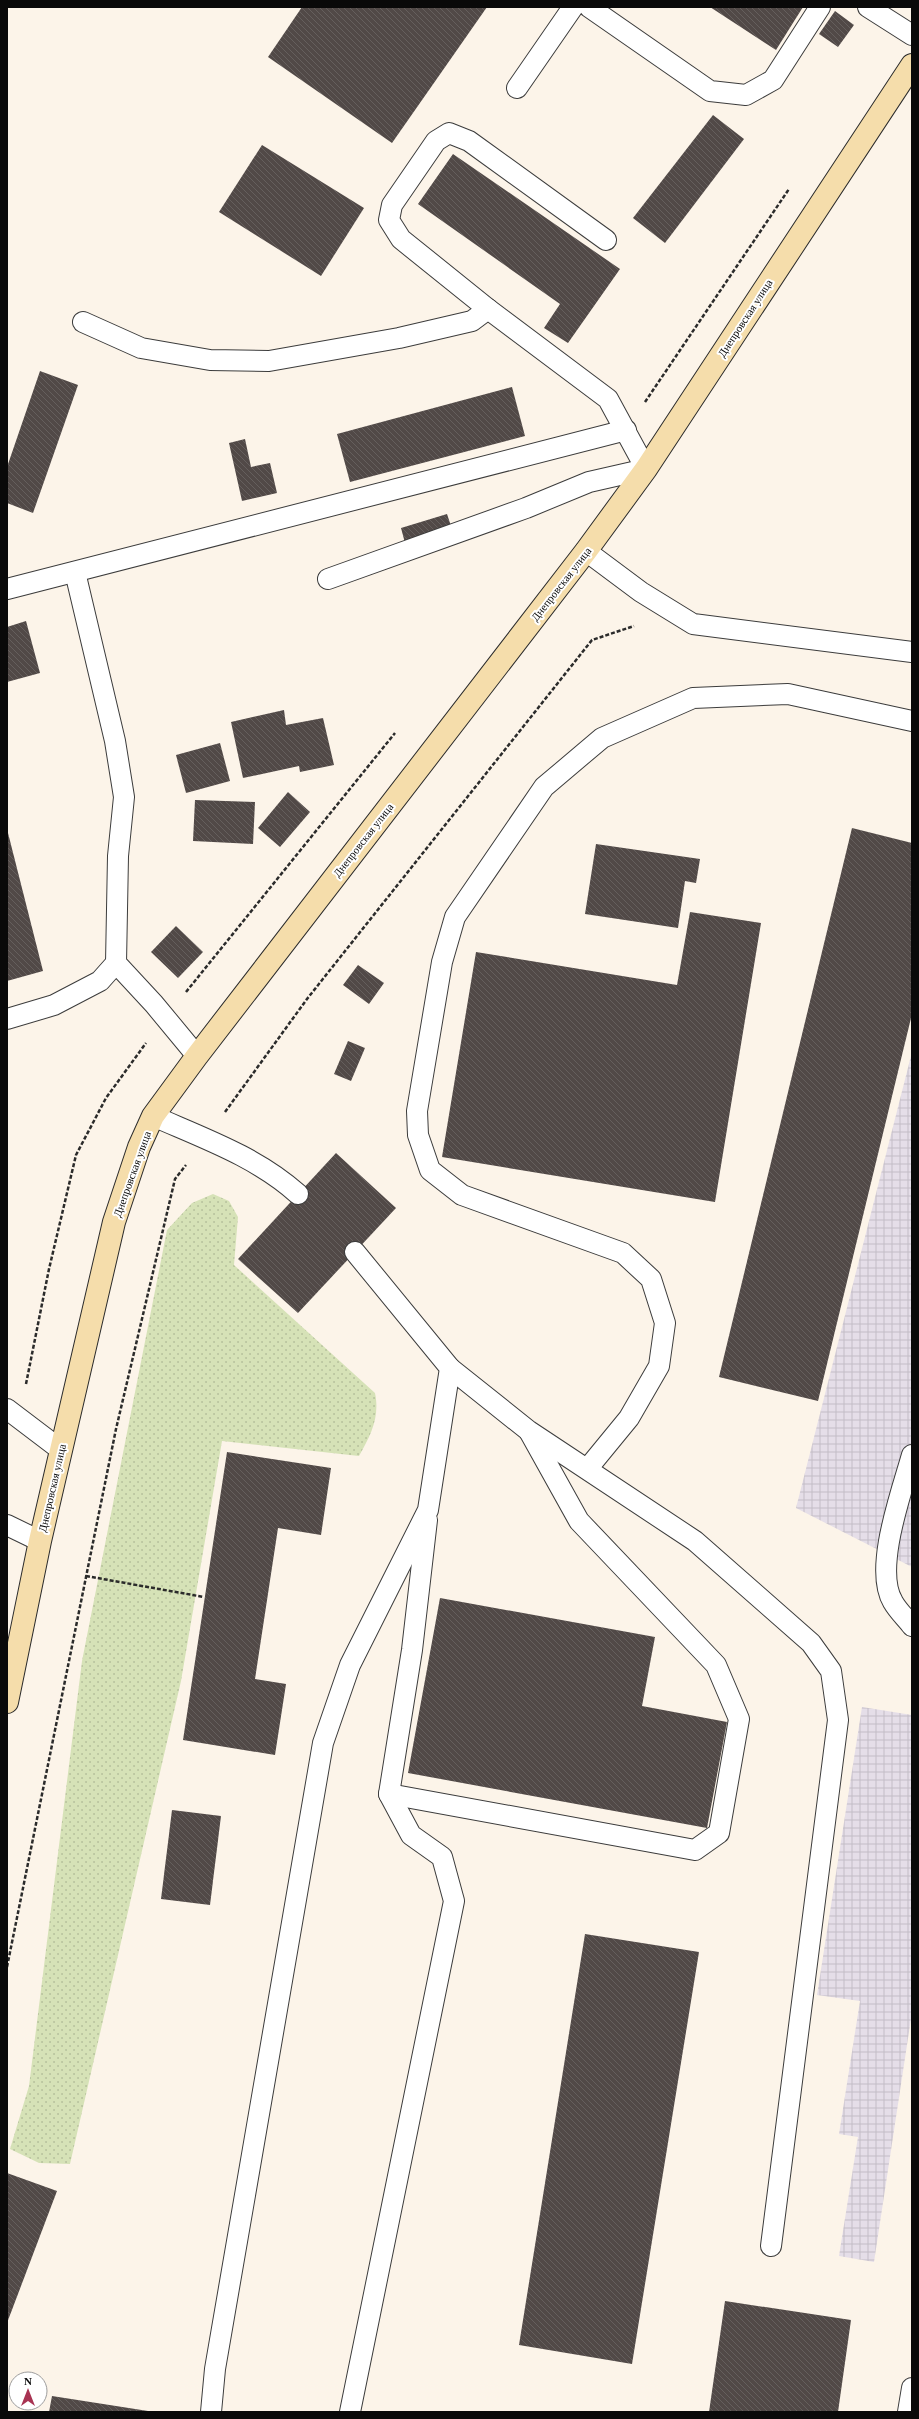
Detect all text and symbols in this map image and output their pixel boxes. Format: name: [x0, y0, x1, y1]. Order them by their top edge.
street label: Днепровская улица: [715, 277, 775, 359]
street label: Днепровская улица: [529, 545, 594, 623]
street label: Днепровская улица: [331, 801, 396, 879]
street label: Днепровская улица: [111, 1129, 153, 1218]
street label: Днепровская улица: [36, 1443, 68, 1533]
north arrow: [8, 2371, 48, 2411]
text: N: [24, 2375, 32, 2387]

